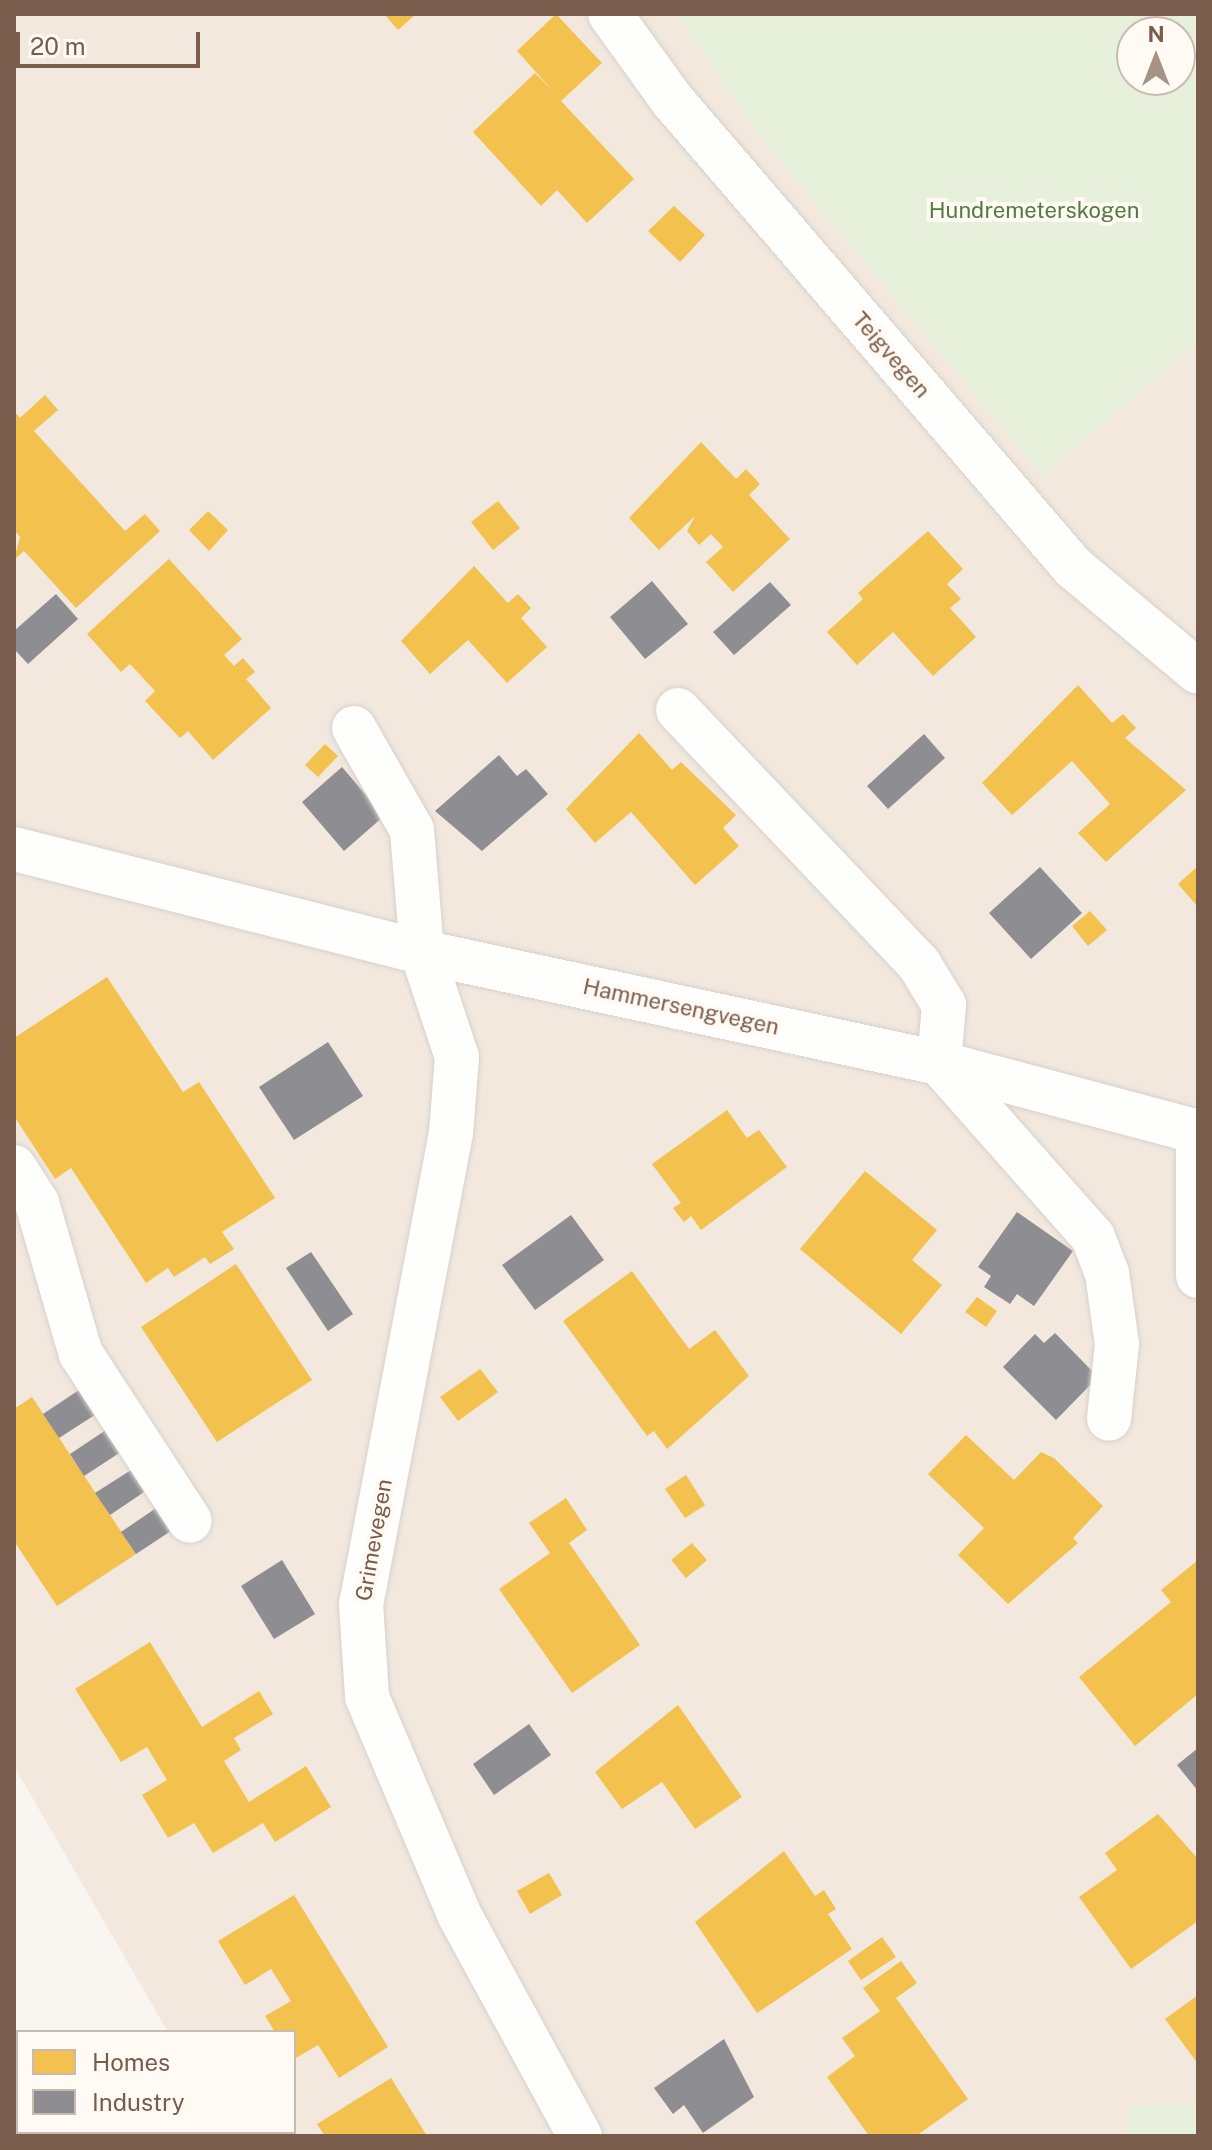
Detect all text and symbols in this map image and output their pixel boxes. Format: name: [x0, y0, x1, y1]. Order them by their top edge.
scale bar: [20, 16, 204, 66]
north arrow: [1116, 16, 1196, 96]
text: N: [1147, 21, 1165, 47]
text: 20 m: [30, 32, 86, 60]
park label: Hundremeterskogen: [929, 198, 1139, 224]
street label: Teigvegen: [847, 307, 935, 403]
street label: Hammersengvegen: [581, 973, 781, 1041]
street label: Grimevegen: [350, 1477, 398, 1603]
legend: [16, 2030, 296, 2134]
text: Homes: [92, 2048, 170, 2076]
text: Industry: [92, 2088, 185, 2116]

